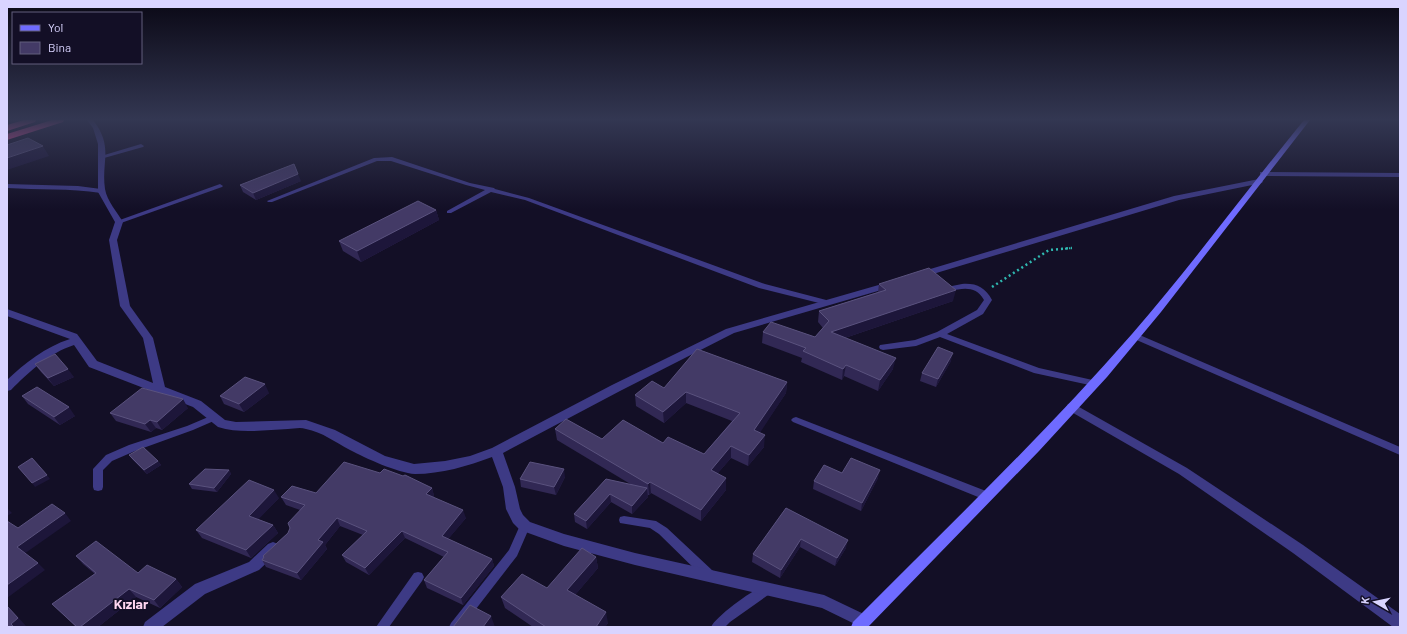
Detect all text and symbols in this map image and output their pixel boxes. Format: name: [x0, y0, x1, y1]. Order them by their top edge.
legend: [12, 12, 142, 64]
text: Yol: [48, 20, 63, 34]
text: Bina: [48, 40, 71, 54]
north arrow: [1355, 582, 1395, 622]
district label: Kızlar: [114, 595, 149, 612]
text: K: [1358, 596, 1372, 605]

